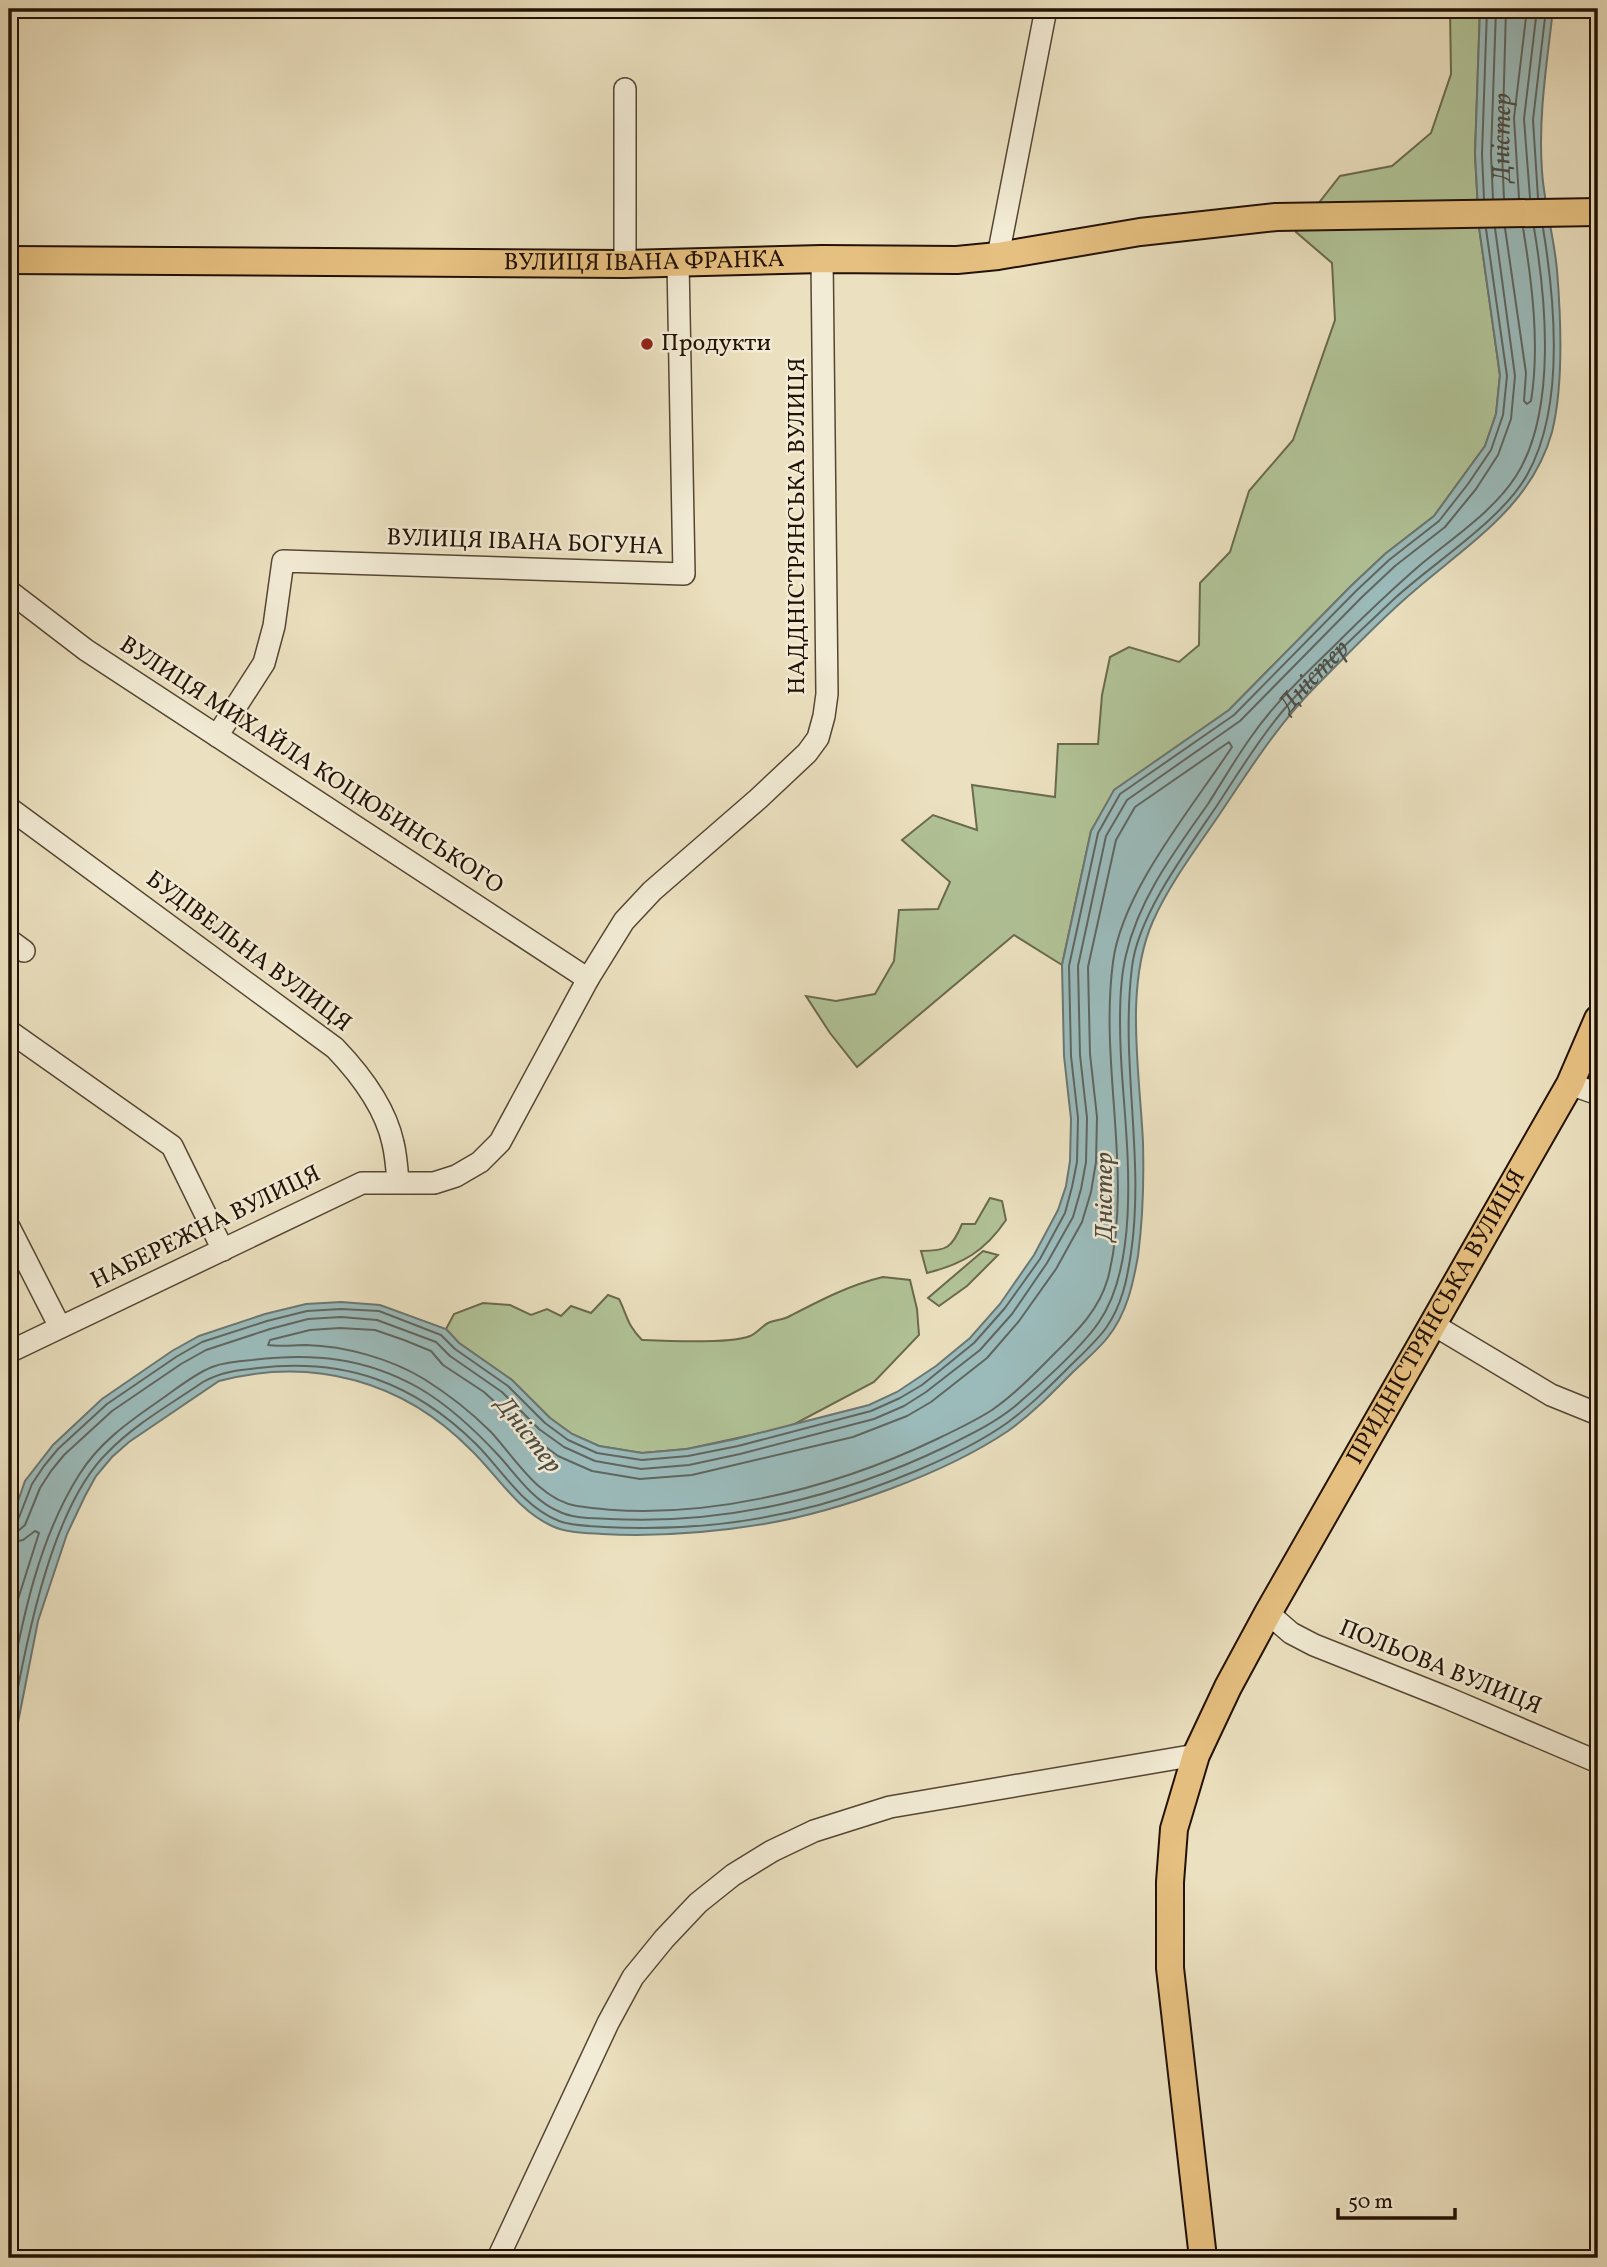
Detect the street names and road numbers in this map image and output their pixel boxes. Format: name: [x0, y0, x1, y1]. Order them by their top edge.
street label: ВУЛИЦЯ ІВАНА ФРАНКА: [503, 243, 785, 281]
street label: НАДДНІСТРЯНСЬКА ВУЛИЦЯ: [781, 357, 815, 695]
street label: ВУЛИЦЯ ІВАНА БОГУНА: [386, 521, 664, 565]
street label: ВУЛИЦЯ МИХАЙЛА КОЦЮБИНСЬКОГО: [112, 629, 510, 903]
street label: БУДІВЕЛЬНА ВУЛИЦЯ: [138, 863, 358, 1041]
street label: НАБЕРЕЖНА ВУЛИЦЯ: [85, 1157, 327, 1299]
street label: ПРИДНІСТРЯНСЬКА ВУЛИЦЯ: [1339, 1163, 1535, 1471]
street label: ПОЛЬОВА ВУЛИЦЯ: [1334, 1612, 1546, 1724]

